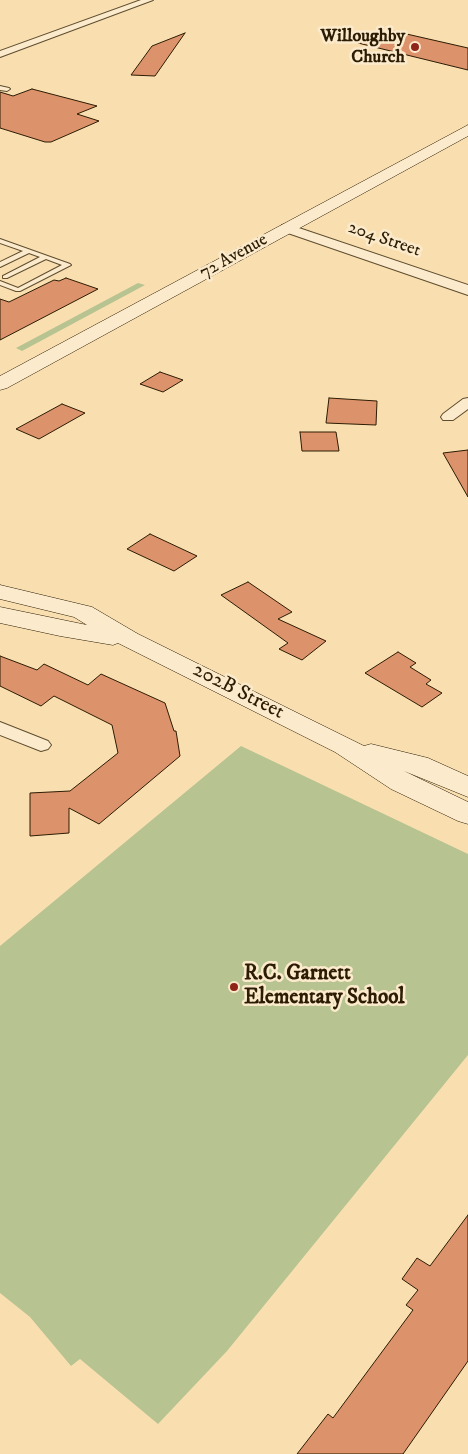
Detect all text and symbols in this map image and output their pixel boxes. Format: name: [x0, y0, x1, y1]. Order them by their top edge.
place label: Willoughby Church: [321, 26, 405, 68]
marker: Willoughby Church: [409, 41, 421, 53]
street label: 204 Street: [345, 218, 423, 262]
street label: 72 Avenue: [196, 230, 272, 284]
street label: 202B Street: [188, 658, 288, 726]
place label: R.C. Garnett Elementary School: [244, 962, 405, 1012]
marker: R.C. Garnett Elementary School: [228, 981, 240, 993]

